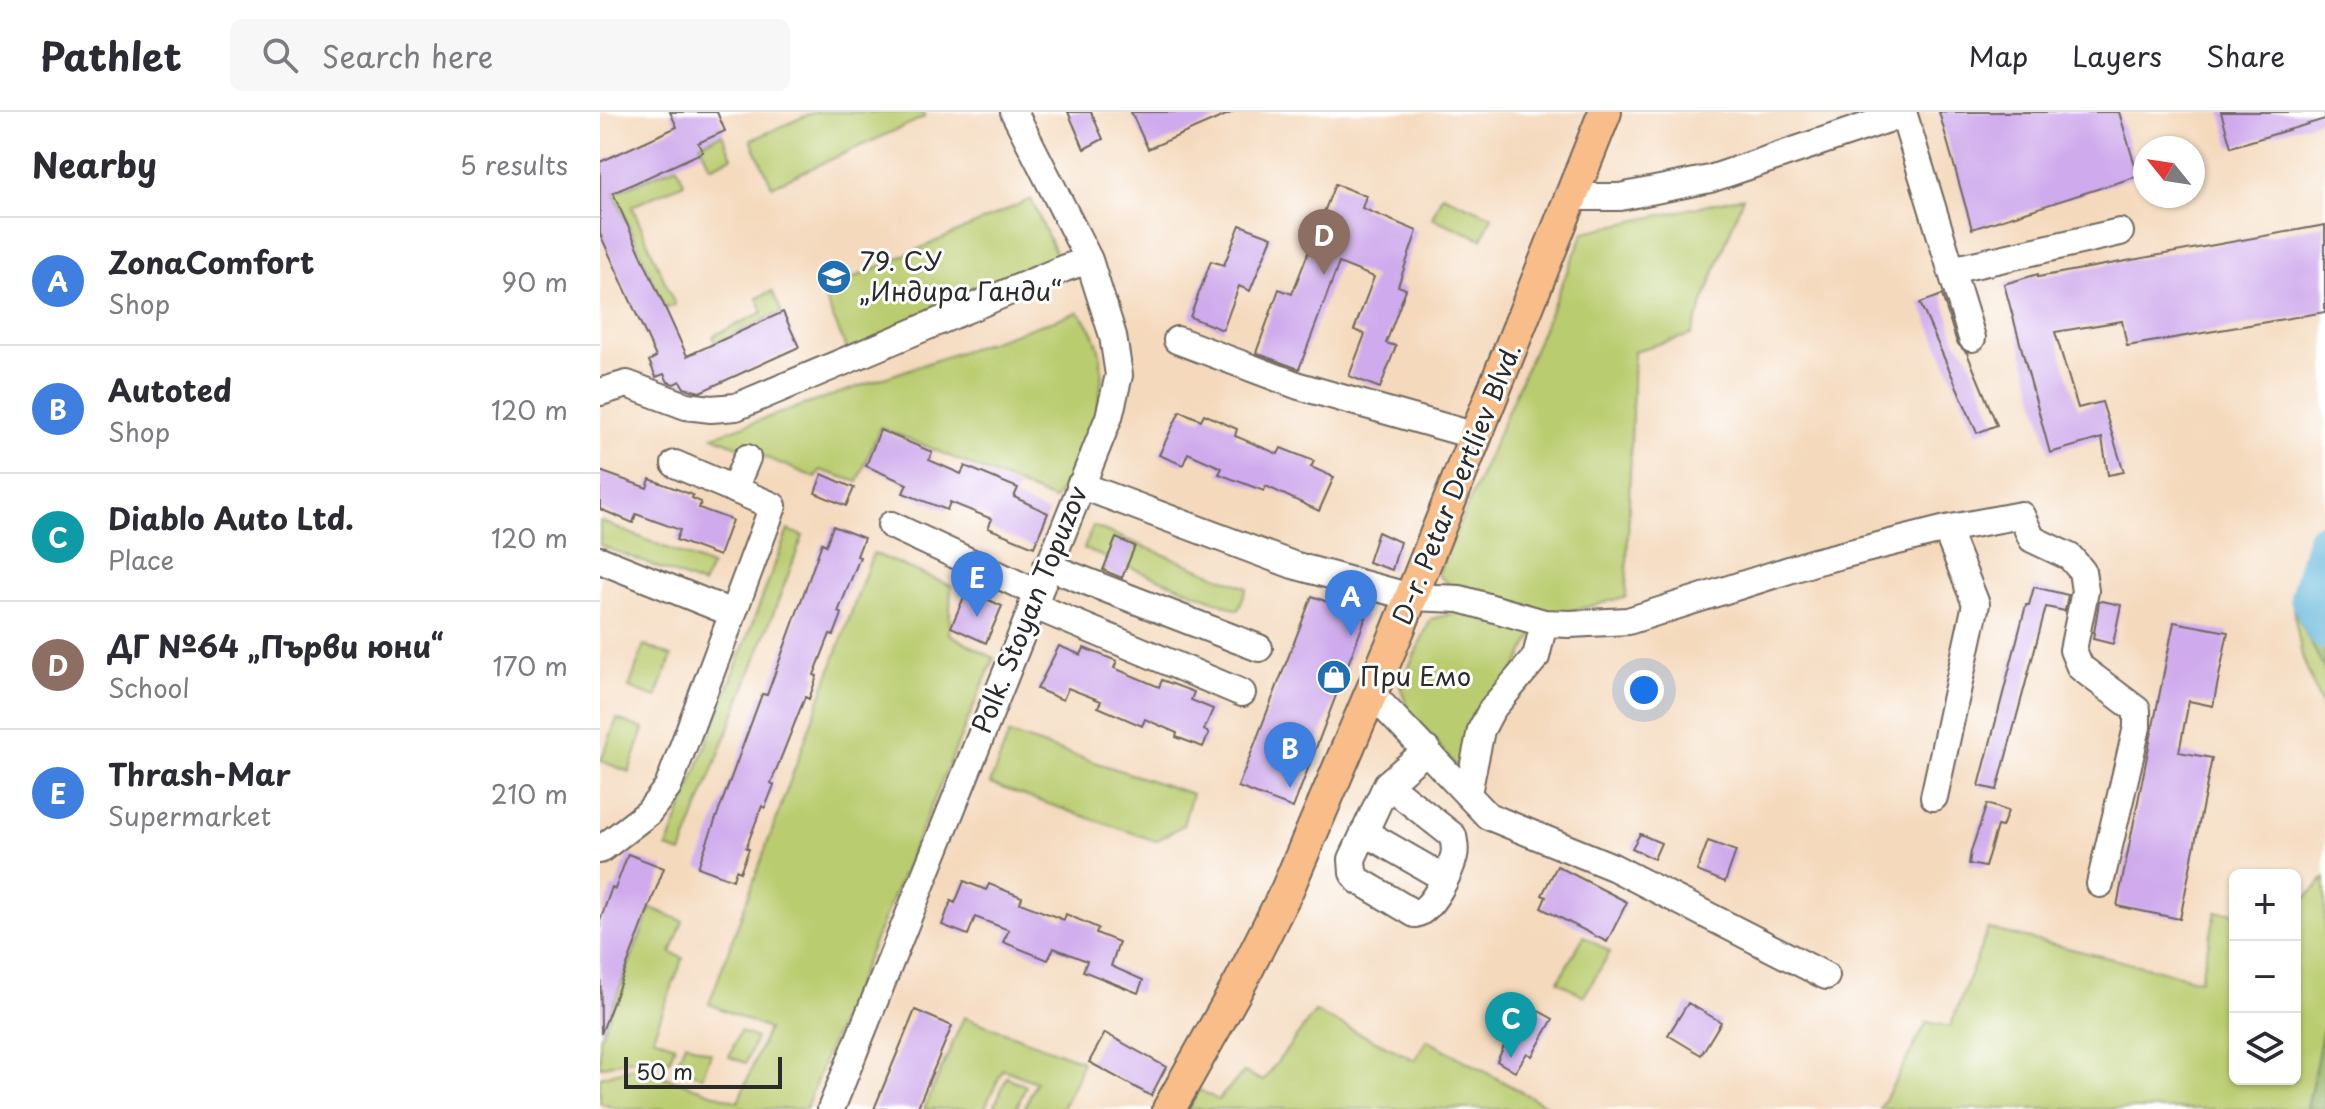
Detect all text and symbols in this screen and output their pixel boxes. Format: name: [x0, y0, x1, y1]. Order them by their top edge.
search box: [230, 19, 790, 91]
text: Pathlet: [40, 27, 182, 84]
icon: search: [258, 33, 302, 77]
text: Search here: [322, 33, 493, 78]
text: Map: [1968, 34, 2028, 77]
text: Layers: [2072, 34, 2162, 77]
text: Share: [2206, 34, 2285, 77]
north arrow: [2133, 136, 2205, 208]
text: Nearby: [32, 138, 157, 190]
text: 5 results: [460, 145, 568, 184]
pin: D: [1298, 209, 1350, 275]
text: ZonaComfort: [108, 239, 314, 284]
place label: 79. СУ „Индира Ганди“: [860, 241, 1062, 310]
school or university icon: 79. СУ „Индира Ганди“: [815, 258, 853, 296]
text: A: [48, 262, 68, 301]
text: 90 m: [501, 262, 568, 301]
text: Shop: [108, 284, 170, 323]
street label: D-r. Petar Dertliev Blvd.: [1381, 337, 1530, 630]
text: Autoted: [108, 367, 232, 412]
text: B: [49, 390, 67, 429]
text: 120 m: [491, 390, 568, 429]
text: Shop: [108, 412, 170, 451]
street label: Polk. Stoyan Topuzov: [961, 480, 1096, 739]
text: Diablo Auto Ltd.: [108, 495, 354, 540]
text: C: [48, 518, 68, 557]
text: 120 m: [491, 518, 568, 557]
text: Place: [108, 540, 174, 579]
pin: E: [951, 551, 1003, 617]
pin: A: [1325, 570, 1377, 636]
text: ДГ №64 „Първи юни“: [108, 623, 443, 668]
text: D: [48, 646, 68, 685]
text: 170 m: [493, 646, 568, 685]
place label: При Емо: [1360, 656, 1471, 695]
shop icon: При Емо: [1315, 658, 1353, 696]
text: School: [108, 668, 190, 707]
your location: [1624, 670, 1664, 710]
pin: B: [1264, 722, 1316, 788]
text: Thrash-Mar: [108, 751, 291, 796]
text: E: [50, 774, 66, 813]
text: 210 m: [491, 774, 568, 813]
text: Supermarket: [108, 796, 271, 835]
map controls: [2229, 869, 2301, 1085]
button: +: [2229, 869, 2301, 941]
button: −: [2229, 941, 2301, 1013]
pin: C: [1485, 992, 1537, 1058]
button: layers: [2229, 1013, 2301, 1085]
scale bar: [624, 1053, 782, 1089]
text: 50 m: [636, 1054, 693, 1087]

